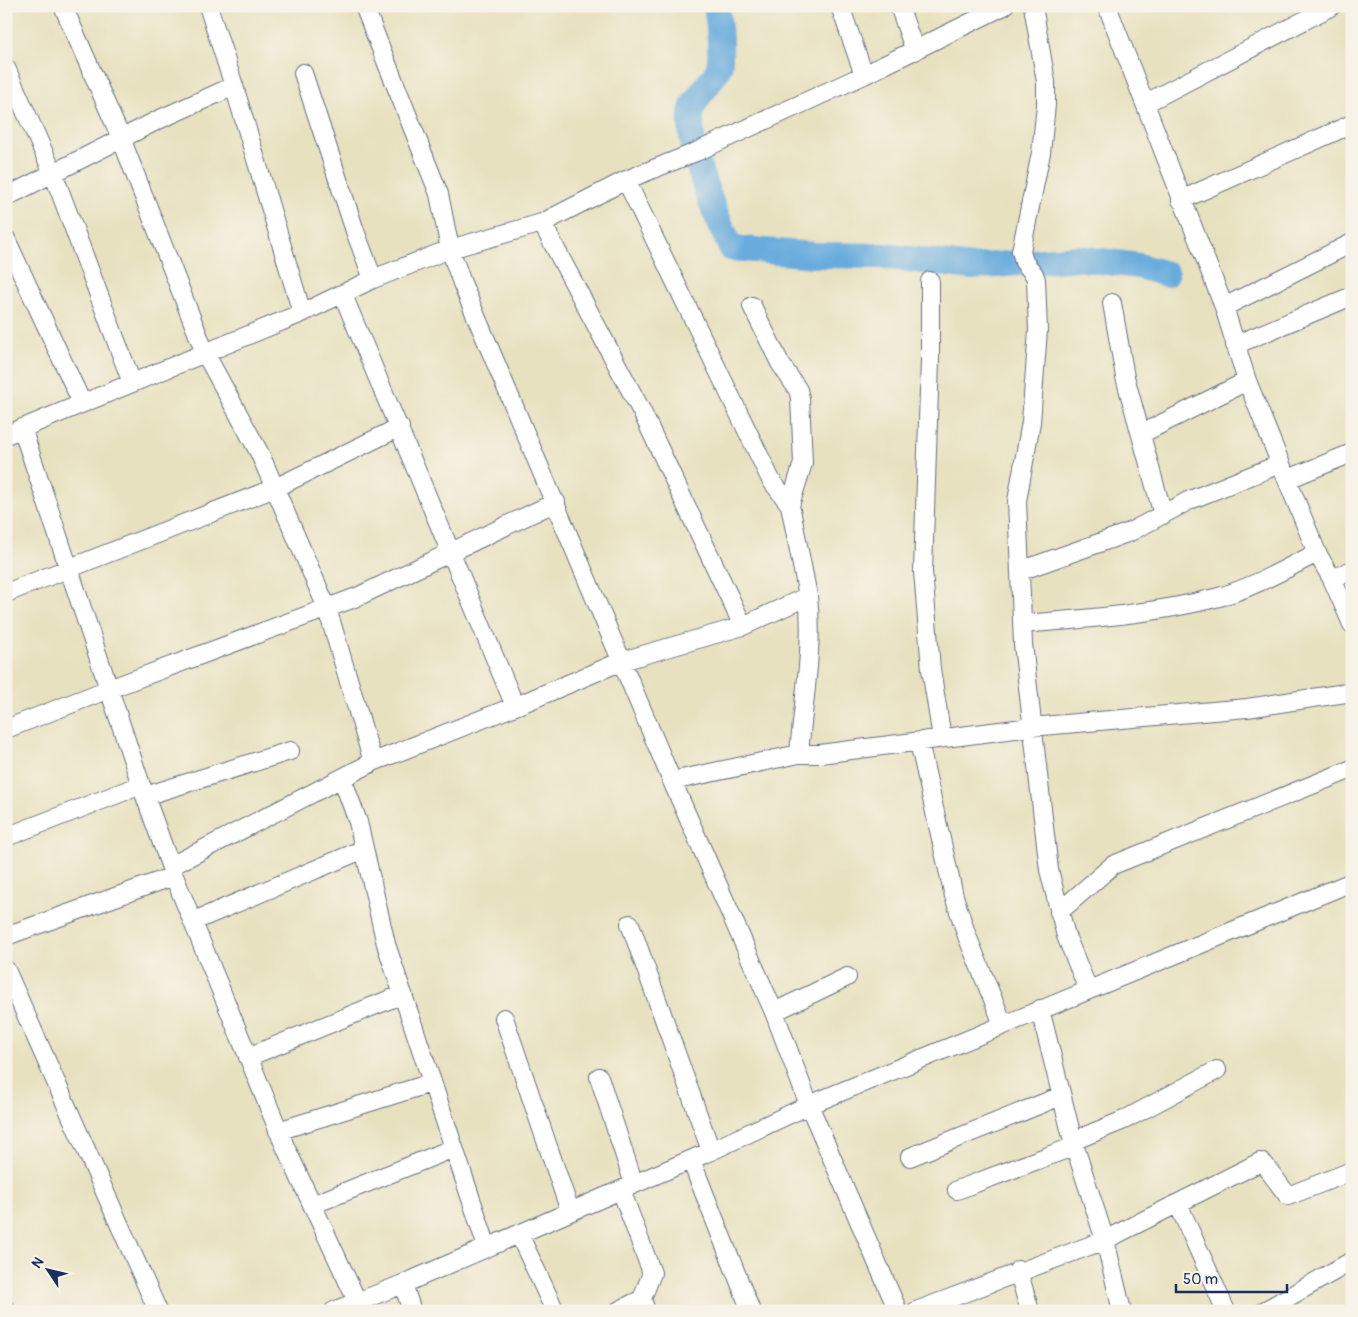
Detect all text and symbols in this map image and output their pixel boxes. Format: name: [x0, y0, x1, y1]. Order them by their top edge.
north arrow: [22, 1244, 72, 1294]
text: N: [28, 1254, 47, 1272]
scale bar: [1176, 1262, 1287, 1294]
text: 50 m: [1183, 1270, 1218, 1289]

